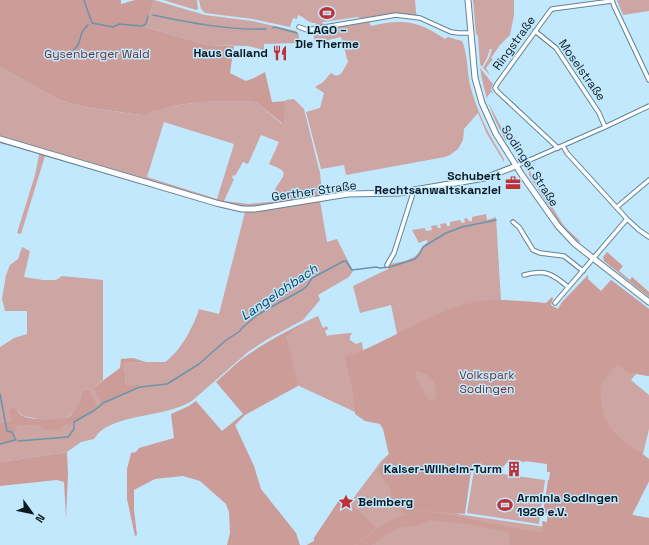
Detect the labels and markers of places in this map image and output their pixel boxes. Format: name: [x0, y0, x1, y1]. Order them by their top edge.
sports icon: LAGO – Die Therme: [318, 4, 336, 22]
place label: LAGO – Die Therme: [295, 22, 359, 52]
restaurant icon: Haus Galland: [271, 44, 289, 62]
place label: Haus Galland: [193, 45, 268, 61]
place label: Schubert Rechtsanwaltskanzlei: [374, 168, 501, 198]
office icon: Schubert Rechtsanwaltskanzlei: [504, 174, 522, 192]
building icon: Kaiser-Wilhelm-Turm: [505, 460, 523, 478]
place label: Kaiser-Wilhelm-Turm: [384, 461, 502, 477]
place label: Arminia Sodingen 1926 e.V.: [517, 490, 618, 520]
place icon: Beimberg: [337, 493, 355, 511]
place label: Beimberg: [358, 494, 413, 510]
sports icon: Arminia Sodingen 1926 e.V.: [496, 496, 514, 514]

